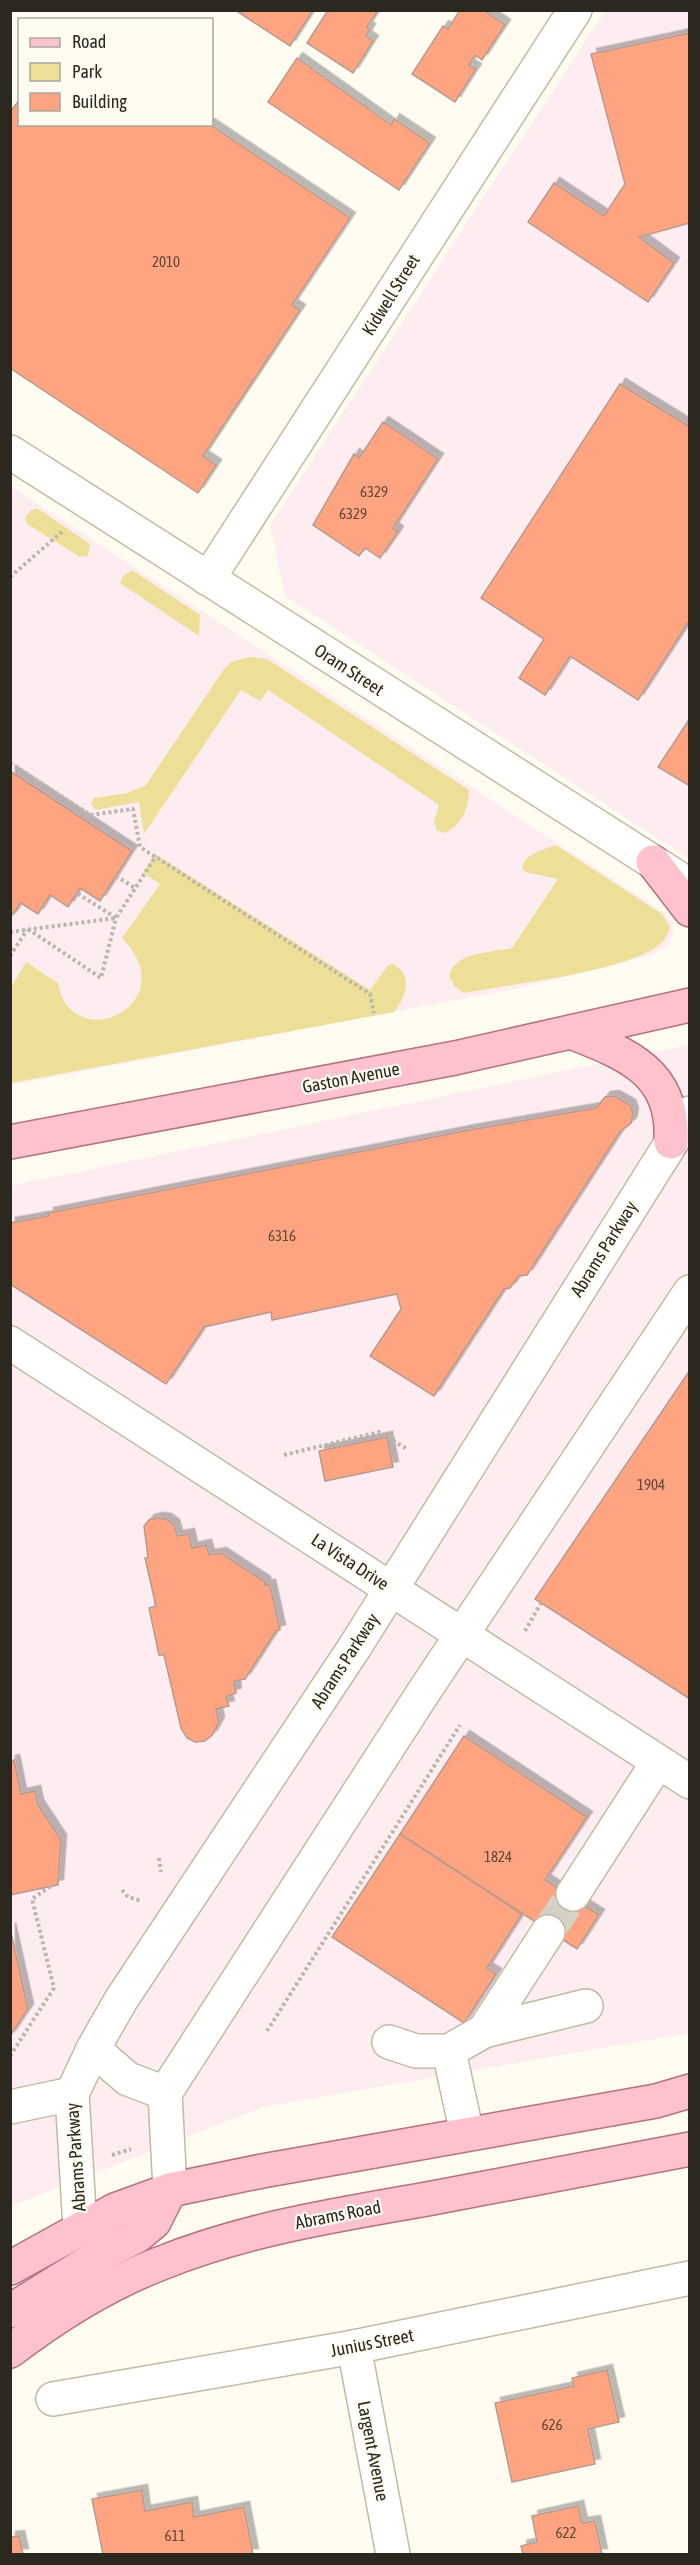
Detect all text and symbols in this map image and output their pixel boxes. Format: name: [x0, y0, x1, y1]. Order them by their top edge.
legend: [18, 18, 213, 126]
text: Road: [72, 31, 106, 52]
text: Park: [72, 61, 102, 82]
text: Building: [72, 91, 127, 112]
street label: Kidwell Street: [357, 250, 424, 339]
house number: 2010: [152, 253, 180, 270]
house number: 6329: [360, 483, 388, 500]
house number: 6329: [339, 505, 367, 522]
street label: Oram Street: [311, 639, 388, 700]
street label: Gaston Avenue: [300, 1058, 401, 1097]
street label: Abrams Parkway: [566, 1197, 641, 1300]
house number: 6316: [268, 1227, 296, 1244]
house number: 1904: [637, 1476, 665, 1493]
street label: La Vista Drive: [308, 1529, 393, 1594]
street label: Abrams Parkway: [306, 1609, 383, 1712]
house number: 1824: [484, 1848, 512, 1865]
street label: Abrams Parkway: [61, 2102, 90, 2212]
street label: Abrams Road: [293, 2196, 383, 2233]
street label: Junius Street: [329, 2324, 415, 2361]
street label: Largent Avenue: [353, 2399, 394, 2503]
house number: 626: [541, 2416, 563, 2433]
house number: 622: [555, 2524, 577, 2541]
house number: 611: [164, 2527, 186, 2544]

